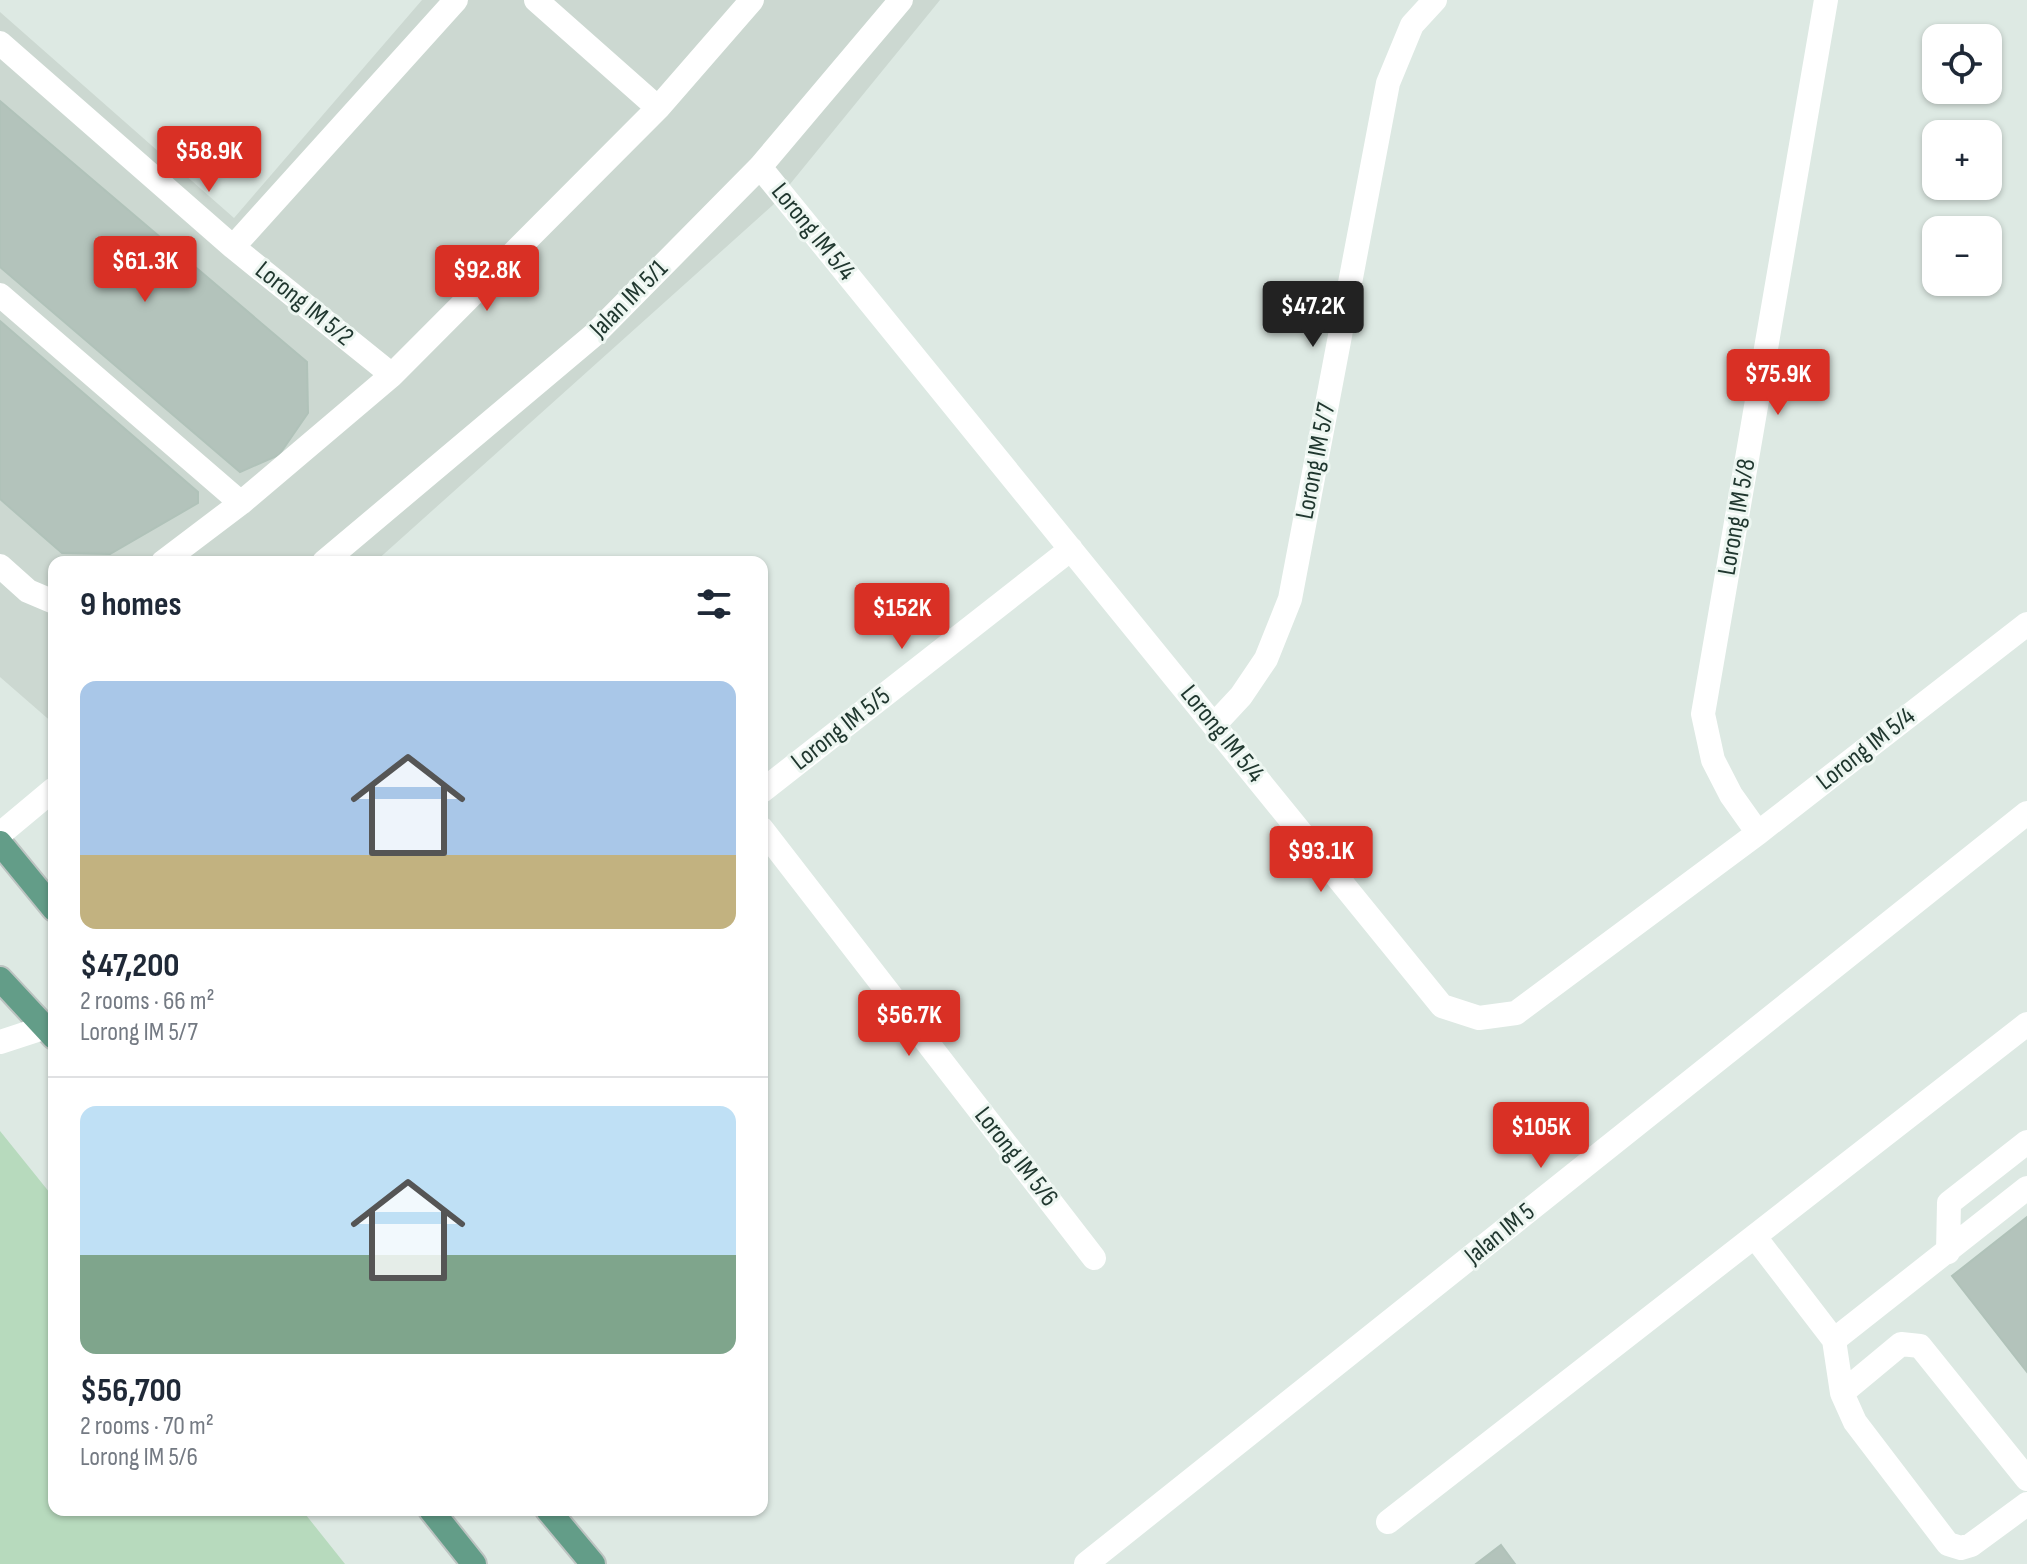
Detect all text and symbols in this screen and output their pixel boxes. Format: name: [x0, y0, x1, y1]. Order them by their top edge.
map controls: [1922, 24, 2002, 296]
button: locate: [1922, 24, 2002, 104]
button: +: [1922, 120, 2002, 200]
pin: $58.9K: [144, 126, 274, 194]
text: $58.9K: [175, 136, 243, 167]
street label: Lorong IM 5/4: [764, 177, 862, 287]
button: −: [1922, 216, 2002, 296]
pin: $61.3K: [80, 236, 210, 304]
pin: $92.8K: [422, 245, 552, 313]
text: $61.3K: [112, 246, 178, 277]
street label: Jalan IM 5/1: [583, 254, 674, 345]
street label: Lorong IM 5/2: [249, 255, 359, 353]
text: $92.8K: [453, 255, 521, 286]
pin: $47.2K: [1248, 281, 1378, 349]
text: $47.2K: [1281, 291, 1345, 322]
pin: $75.9K: [1713, 349, 1843, 417]
text: $75.9K: [1745, 359, 1811, 390]
street label: Lorong IM 5/7: [1290, 400, 1343, 522]
street label: Lorong IM 5/8: [1712, 456, 1762, 578]
icon: filters: [692, 582, 736, 626]
pin: $152K: [846, 583, 958, 651]
text: 9 homes: [80, 584, 181, 625]
text: $152K: [872, 593, 932, 624]
street label: Lorong IM 5/4: [1173, 679, 1271, 789]
street label: Lorong IM 5/5: [785, 681, 897, 777]
street label: Lorong IM 5/4: [1811, 701, 1921, 797]
icon: home: [336, 733, 480, 877]
pin: $93.1K: [1256, 826, 1386, 894]
text: $93.1K: [1288, 836, 1354, 867]
text: $47,200: [80, 945, 180, 986]
text: 2 rooms · 66 m²: [80, 986, 215, 1017]
pin: $56.7K: [844, 990, 974, 1058]
text: $56.7K: [876, 1000, 942, 1031]
text: Lorong IM 5/7: [80, 1017, 198, 1048]
street label: Lorong IM 5/6: [968, 1101, 1064, 1213]
pin: $105K: [1485, 1102, 1597, 1170]
text: $105K: [1511, 1112, 1571, 1143]
icon: home: [336, 1158, 480, 1302]
street label: Jalan IM 5: [1458, 1197, 1541, 1272]
text: $56,700: [80, 1370, 182, 1411]
text: 2 rooms · 70 m²: [80, 1411, 214, 1442]
text: Lorong IM 5/6: [80, 1442, 198, 1473]

